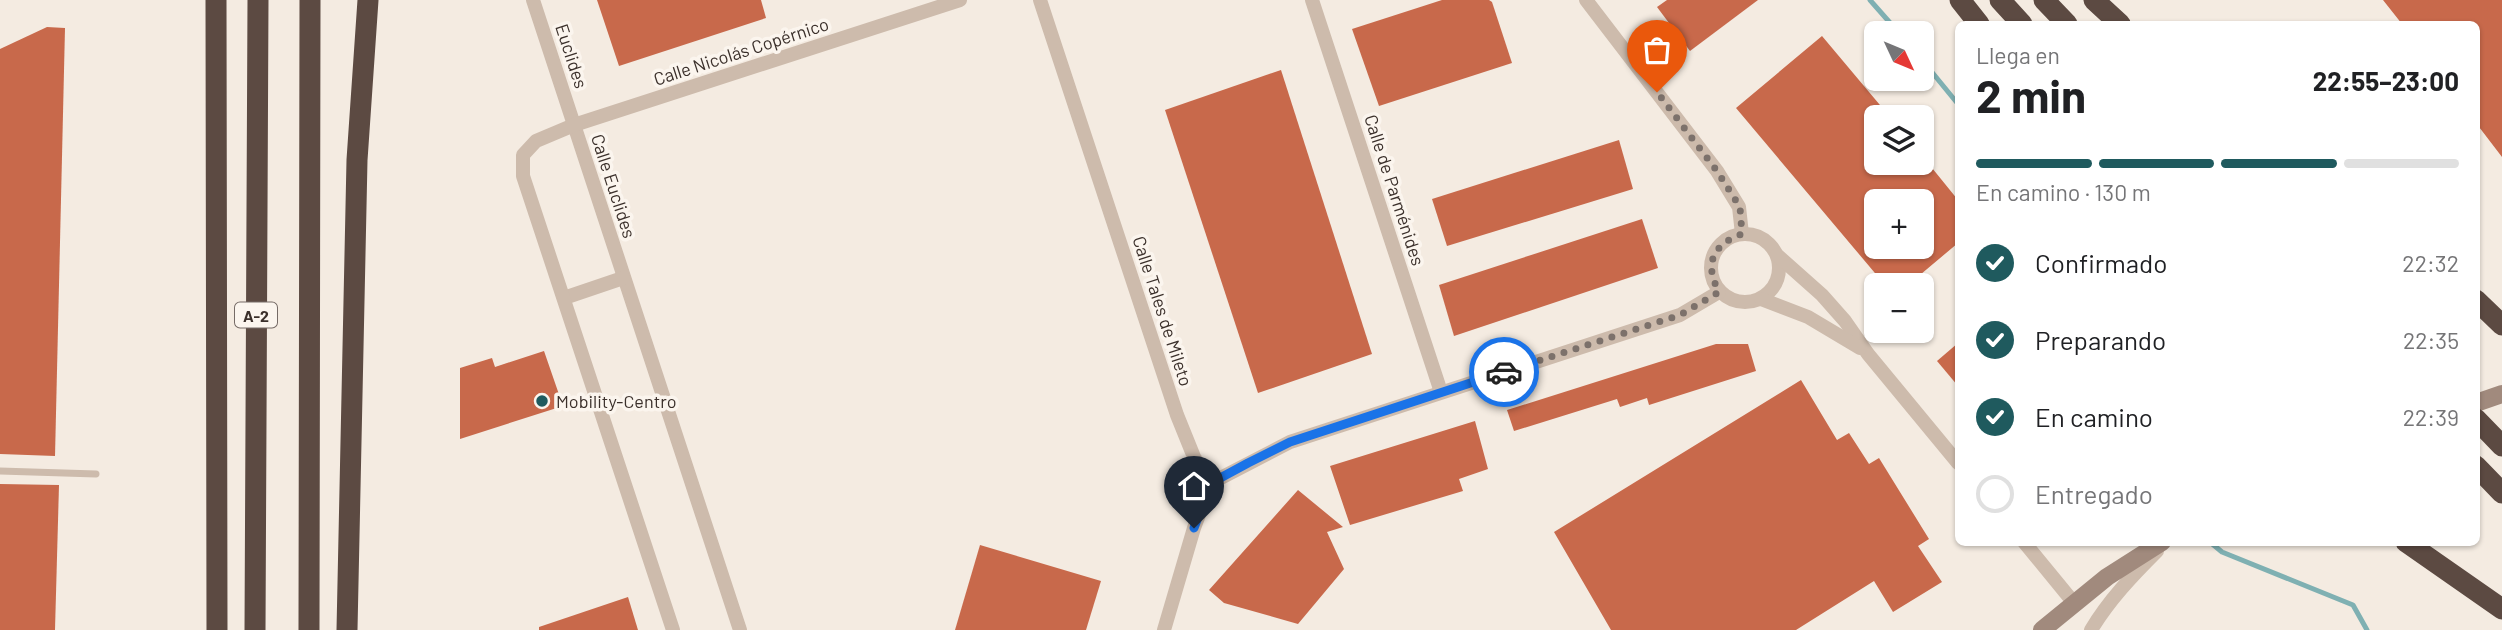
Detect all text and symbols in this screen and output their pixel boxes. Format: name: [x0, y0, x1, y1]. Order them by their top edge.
street label: Calle Nicolás Copérnico: [651, 12, 831, 90]
pin: [1627, 20, 1687, 92]
street label: Euclides: [551, 21, 593, 91]
north arrow: [1864, 21, 1934, 91]
map controls: [1864, 21, 1934, 343]
icon: bag: [1638, 31, 1676, 69]
text: Llega en: [1976, 41, 2060, 69]
text: 22:55–23:00: [2313, 65, 2459, 96]
text: 2 min: [1976, 67, 2086, 122]
button: layers: [1864, 105, 1934, 175]
street label: Calle de Parménides: [1360, 112, 1430, 268]
street label: Calle Euclides: [587, 131, 641, 241]
text: En camino · 130 m: [1976, 178, 2151, 206]
button: +: [1864, 189, 1934, 259]
street label: Calle Tales de Mileto: [1128, 233, 1198, 389]
icon: check: [1976, 244, 2014, 282]
text: Confirmado: [2035, 247, 2167, 278]
text: 22:32: [2402, 249, 2459, 277]
button: −: [1864, 273, 1934, 343]
road number: A-2: [235, 302, 277, 328]
icon: check: [1976, 321, 2014, 359]
text: Preparando: [2035, 324, 2166, 355]
text: 22:35: [2403, 326, 2459, 354]
courier: [1469, 337, 1539, 407]
icon: car: [1485, 353, 1523, 391]
place label: Mobility-Centro: [556, 390, 677, 412]
marker: Mobility-Centro: [534, 393, 550, 409]
icon: check: [1976, 398, 2014, 436]
text: En camino: [2035, 401, 2153, 432]
text: 22:39: [2403, 403, 2459, 431]
pin: [1164, 456, 1224, 528]
icon: home: [1175, 467, 1213, 505]
text: Entregado: [2035, 478, 2153, 509]

